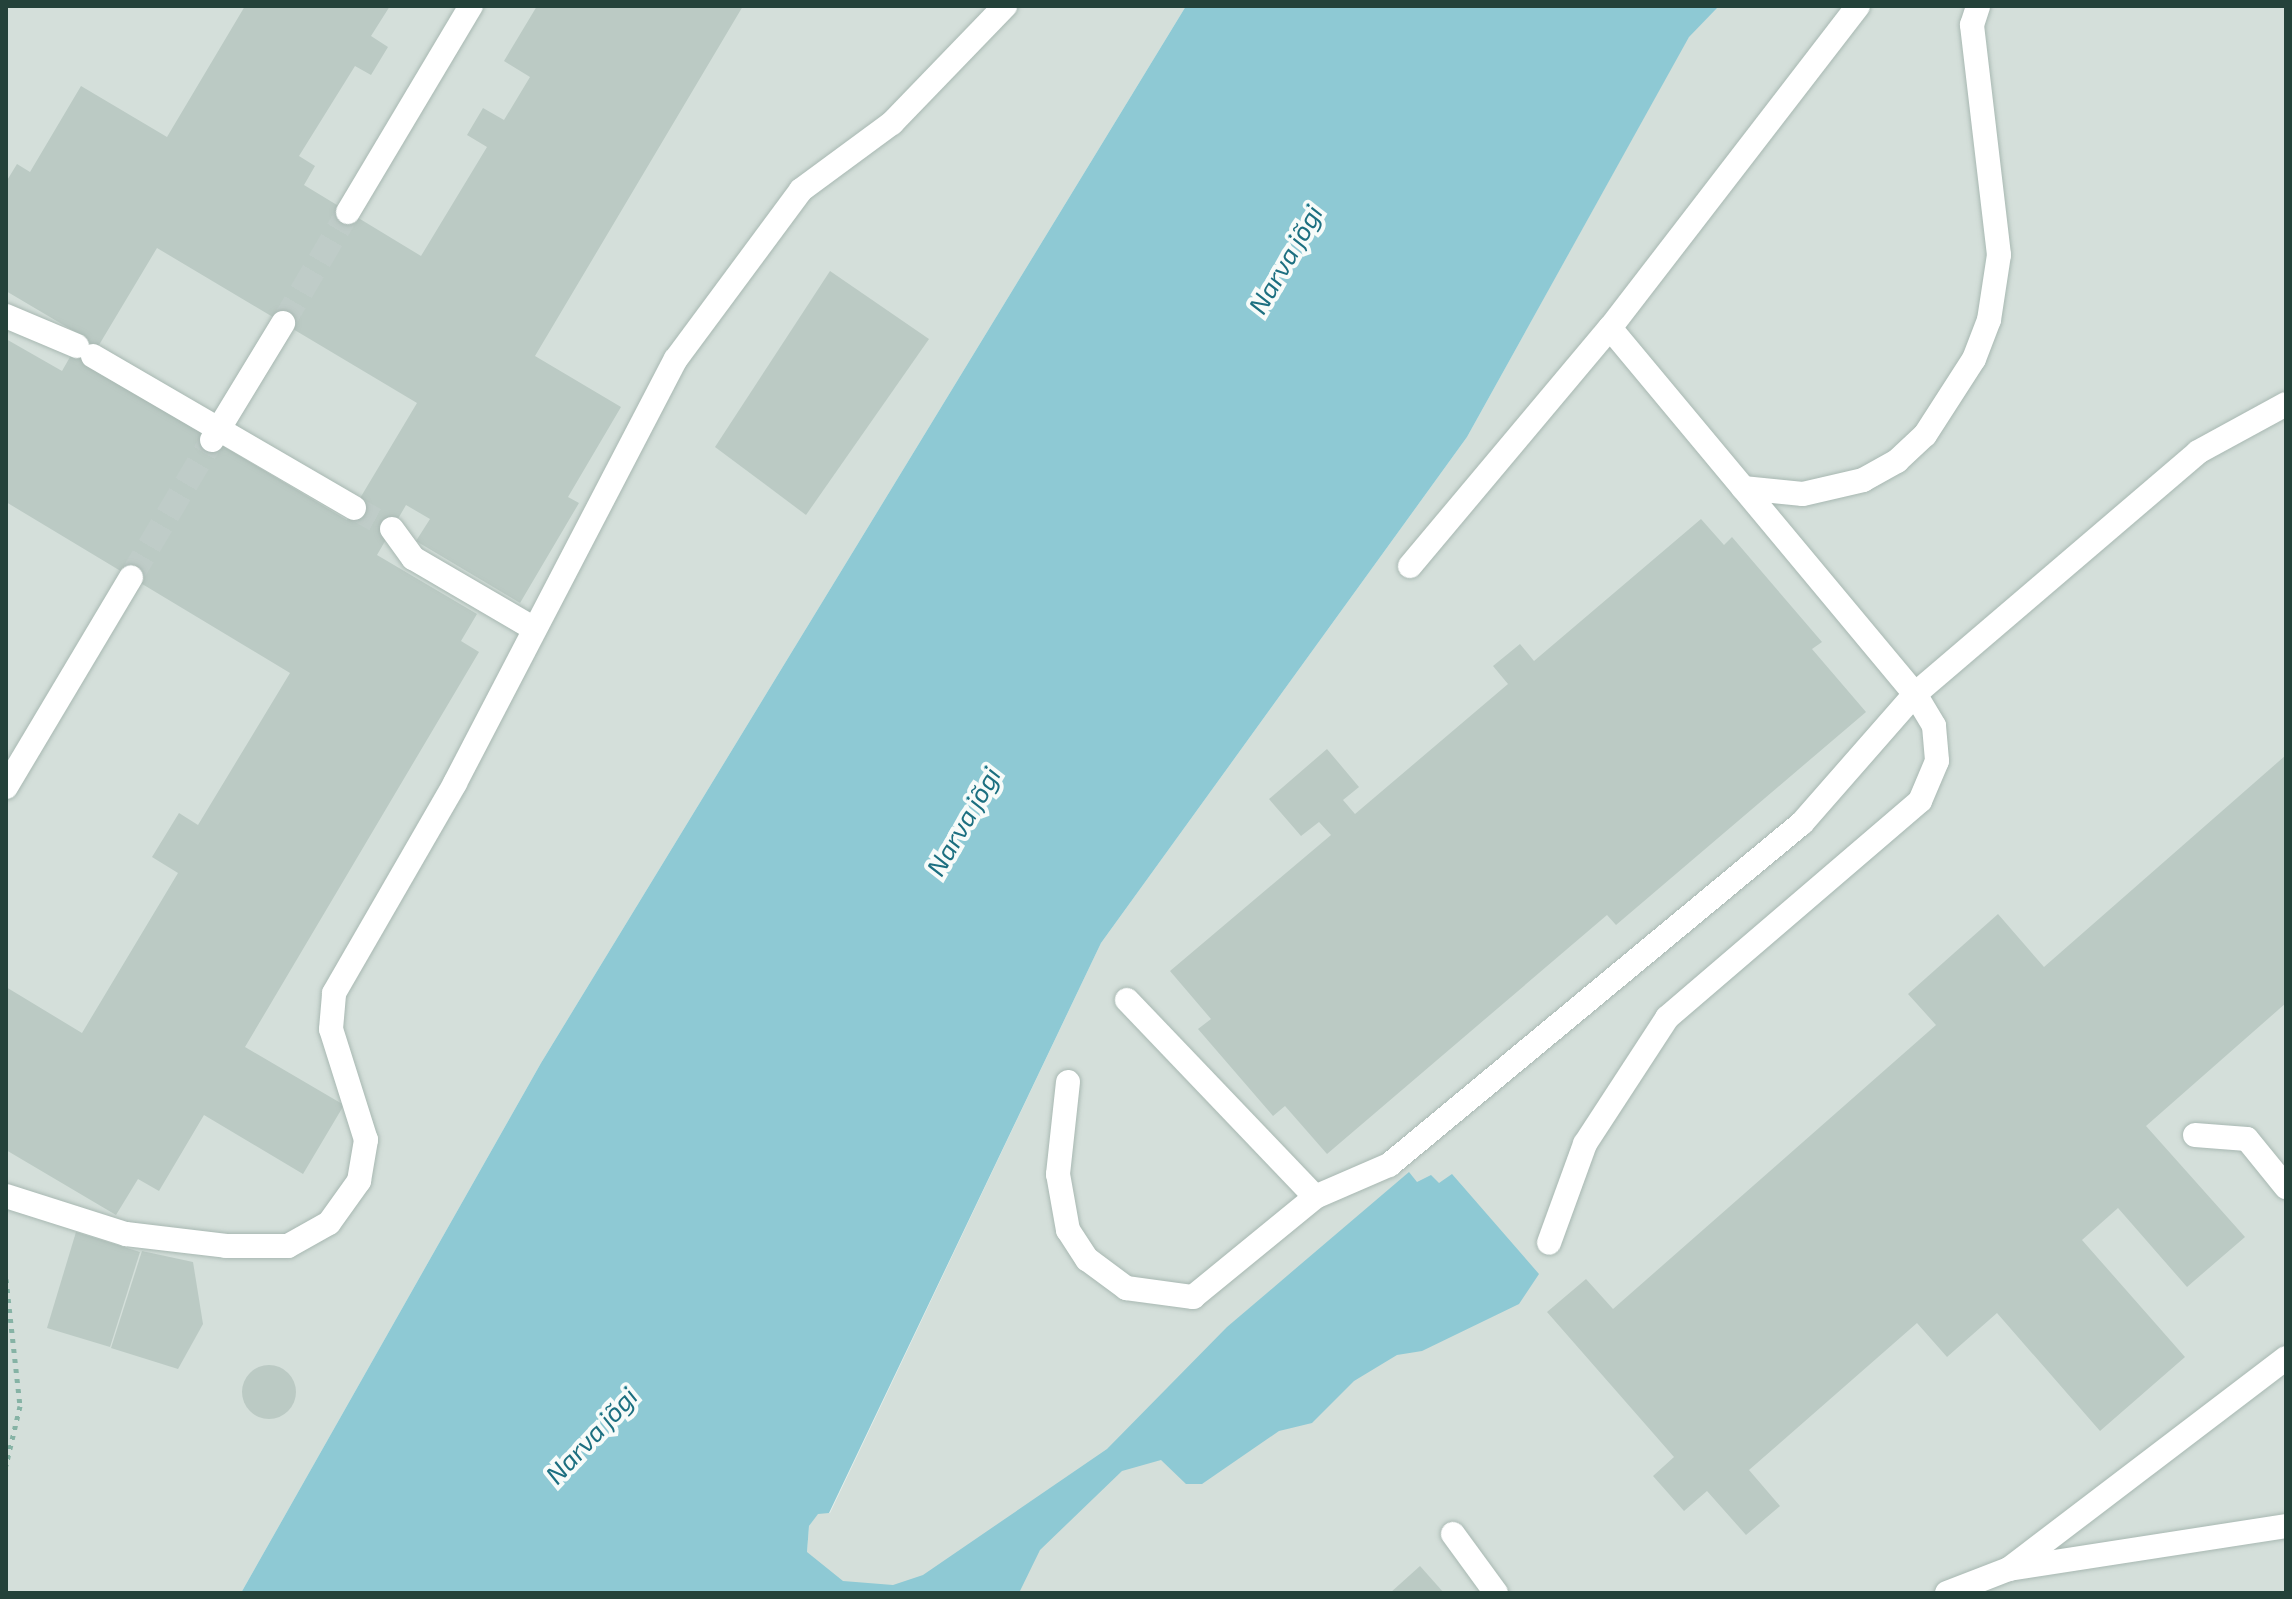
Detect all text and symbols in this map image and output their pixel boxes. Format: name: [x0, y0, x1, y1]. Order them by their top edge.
water label: Narva jõgi: [1241, 199, 1329, 319]
water label: Narva jõgi: [919, 761, 1007, 881]
water label: Narva jõgi: [539, 1380, 643, 1490]

